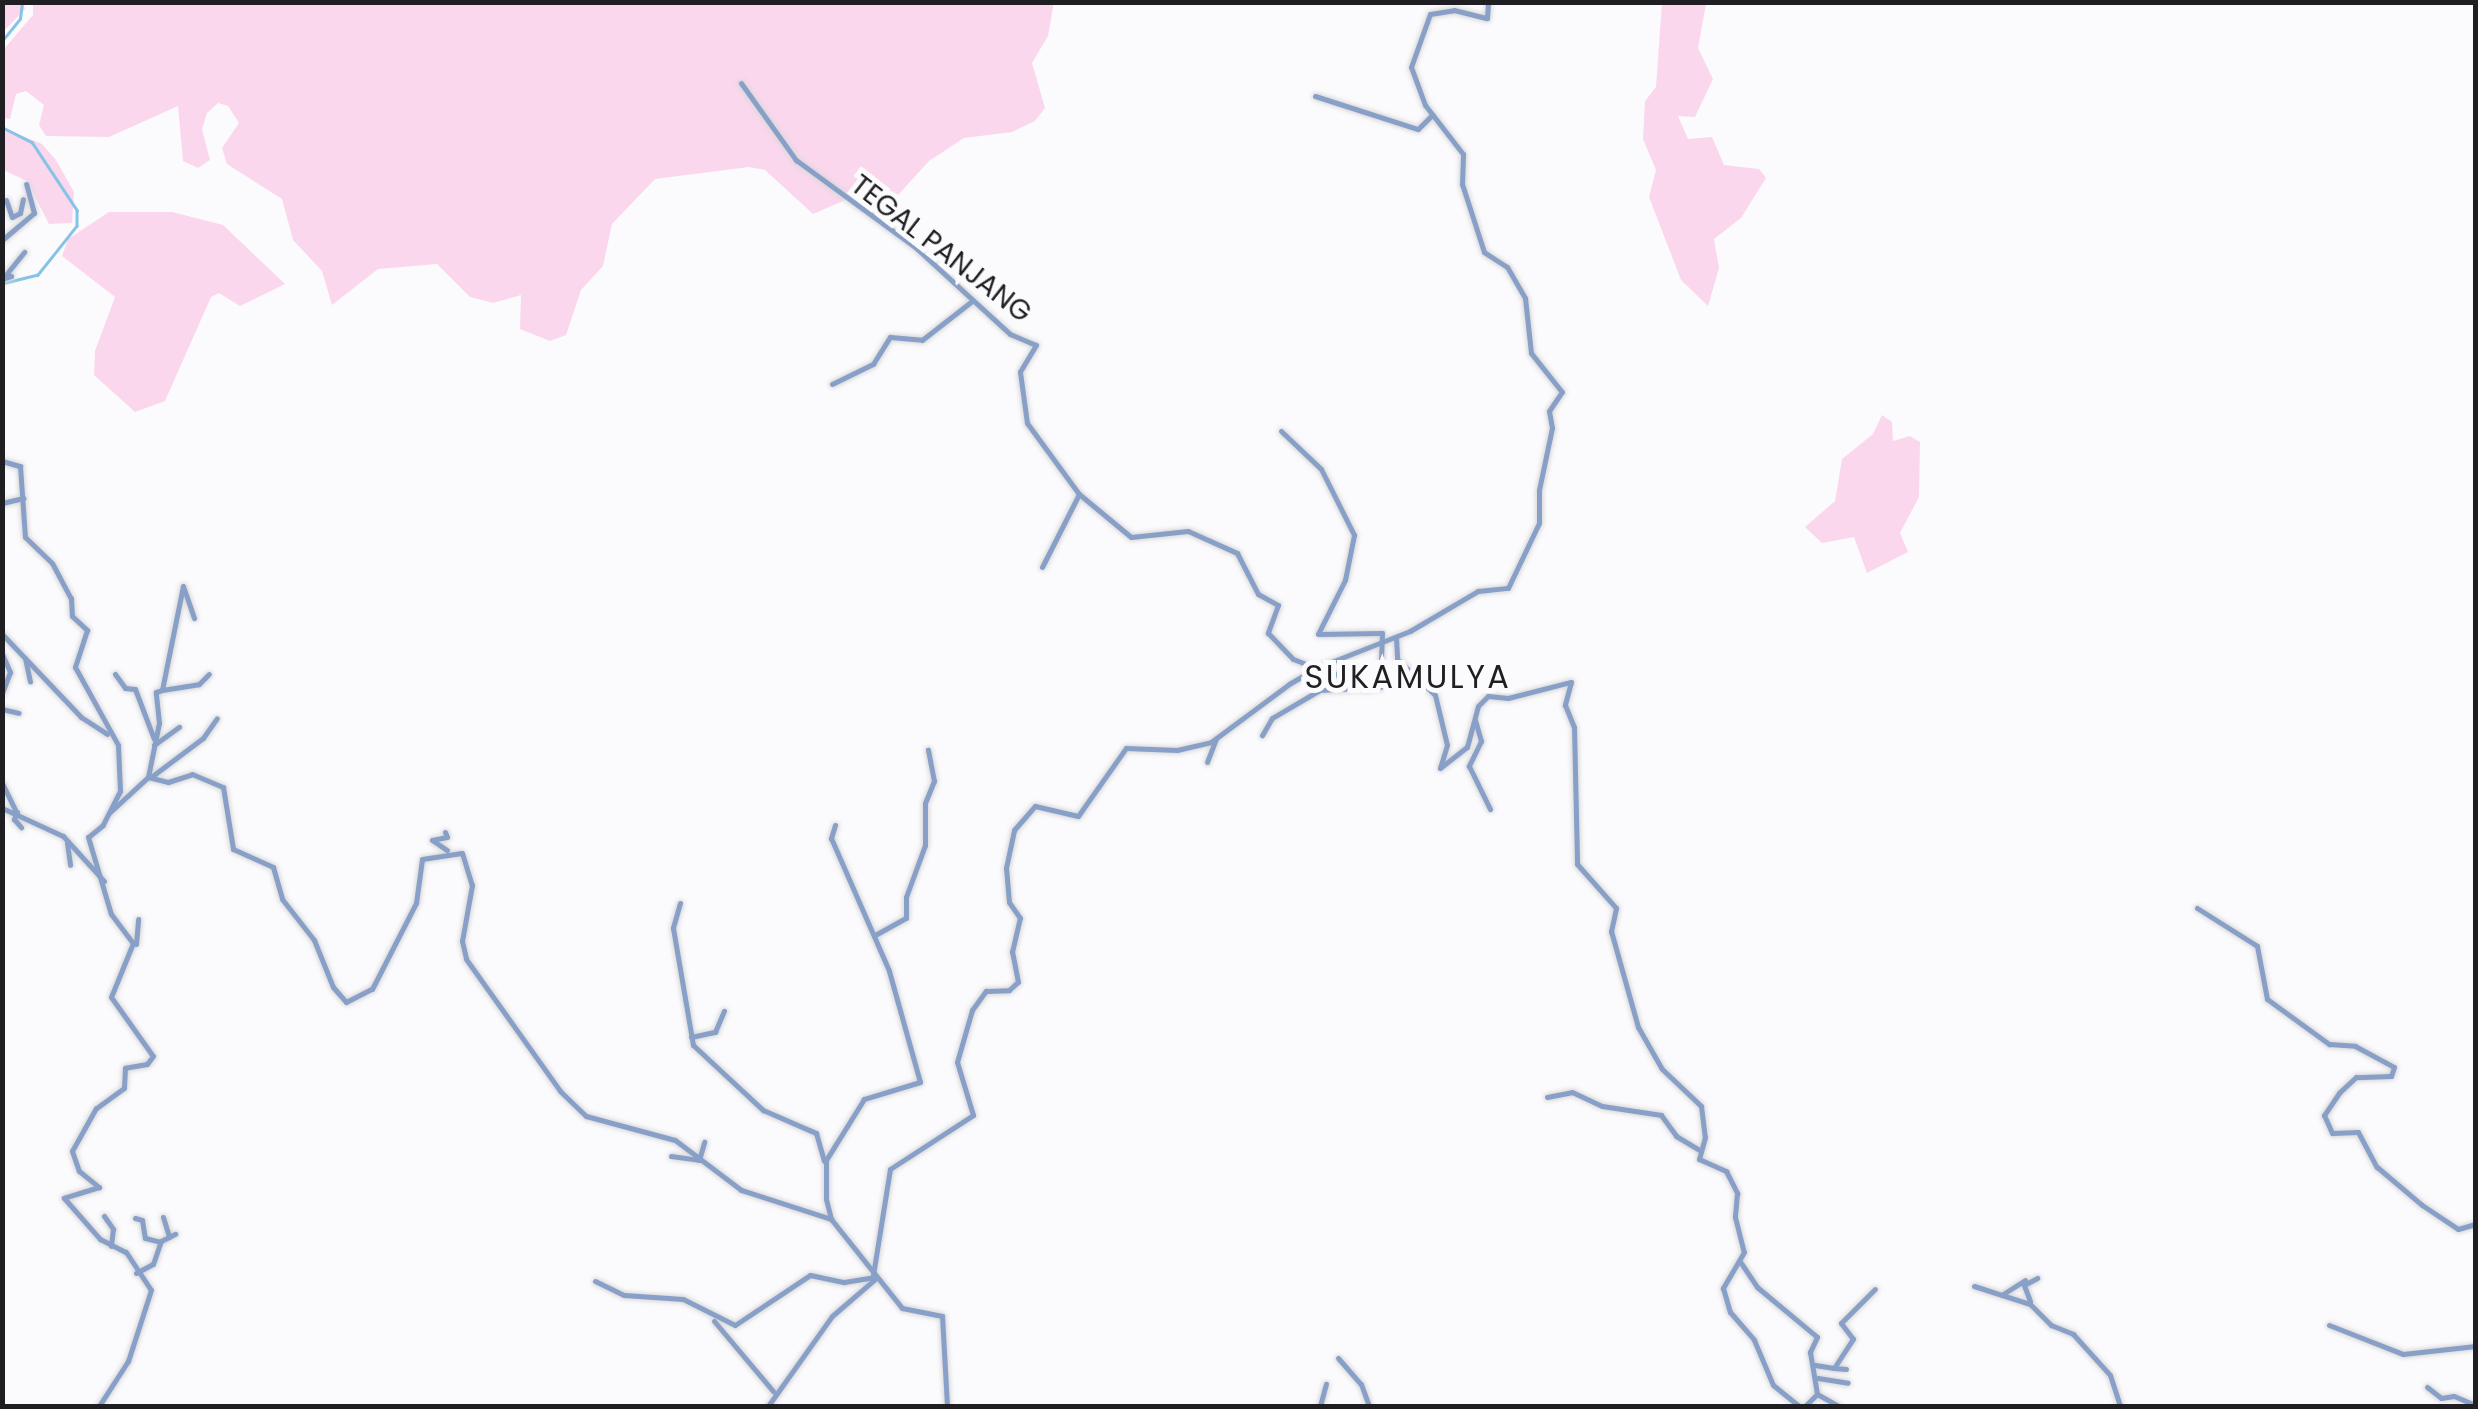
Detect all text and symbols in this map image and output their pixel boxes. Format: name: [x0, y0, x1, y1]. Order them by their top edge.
street label: TEGAL PANJANG: [844, 168, 1038, 330]
district label: SUKAMULYA: [1305, 658, 1511, 696]

